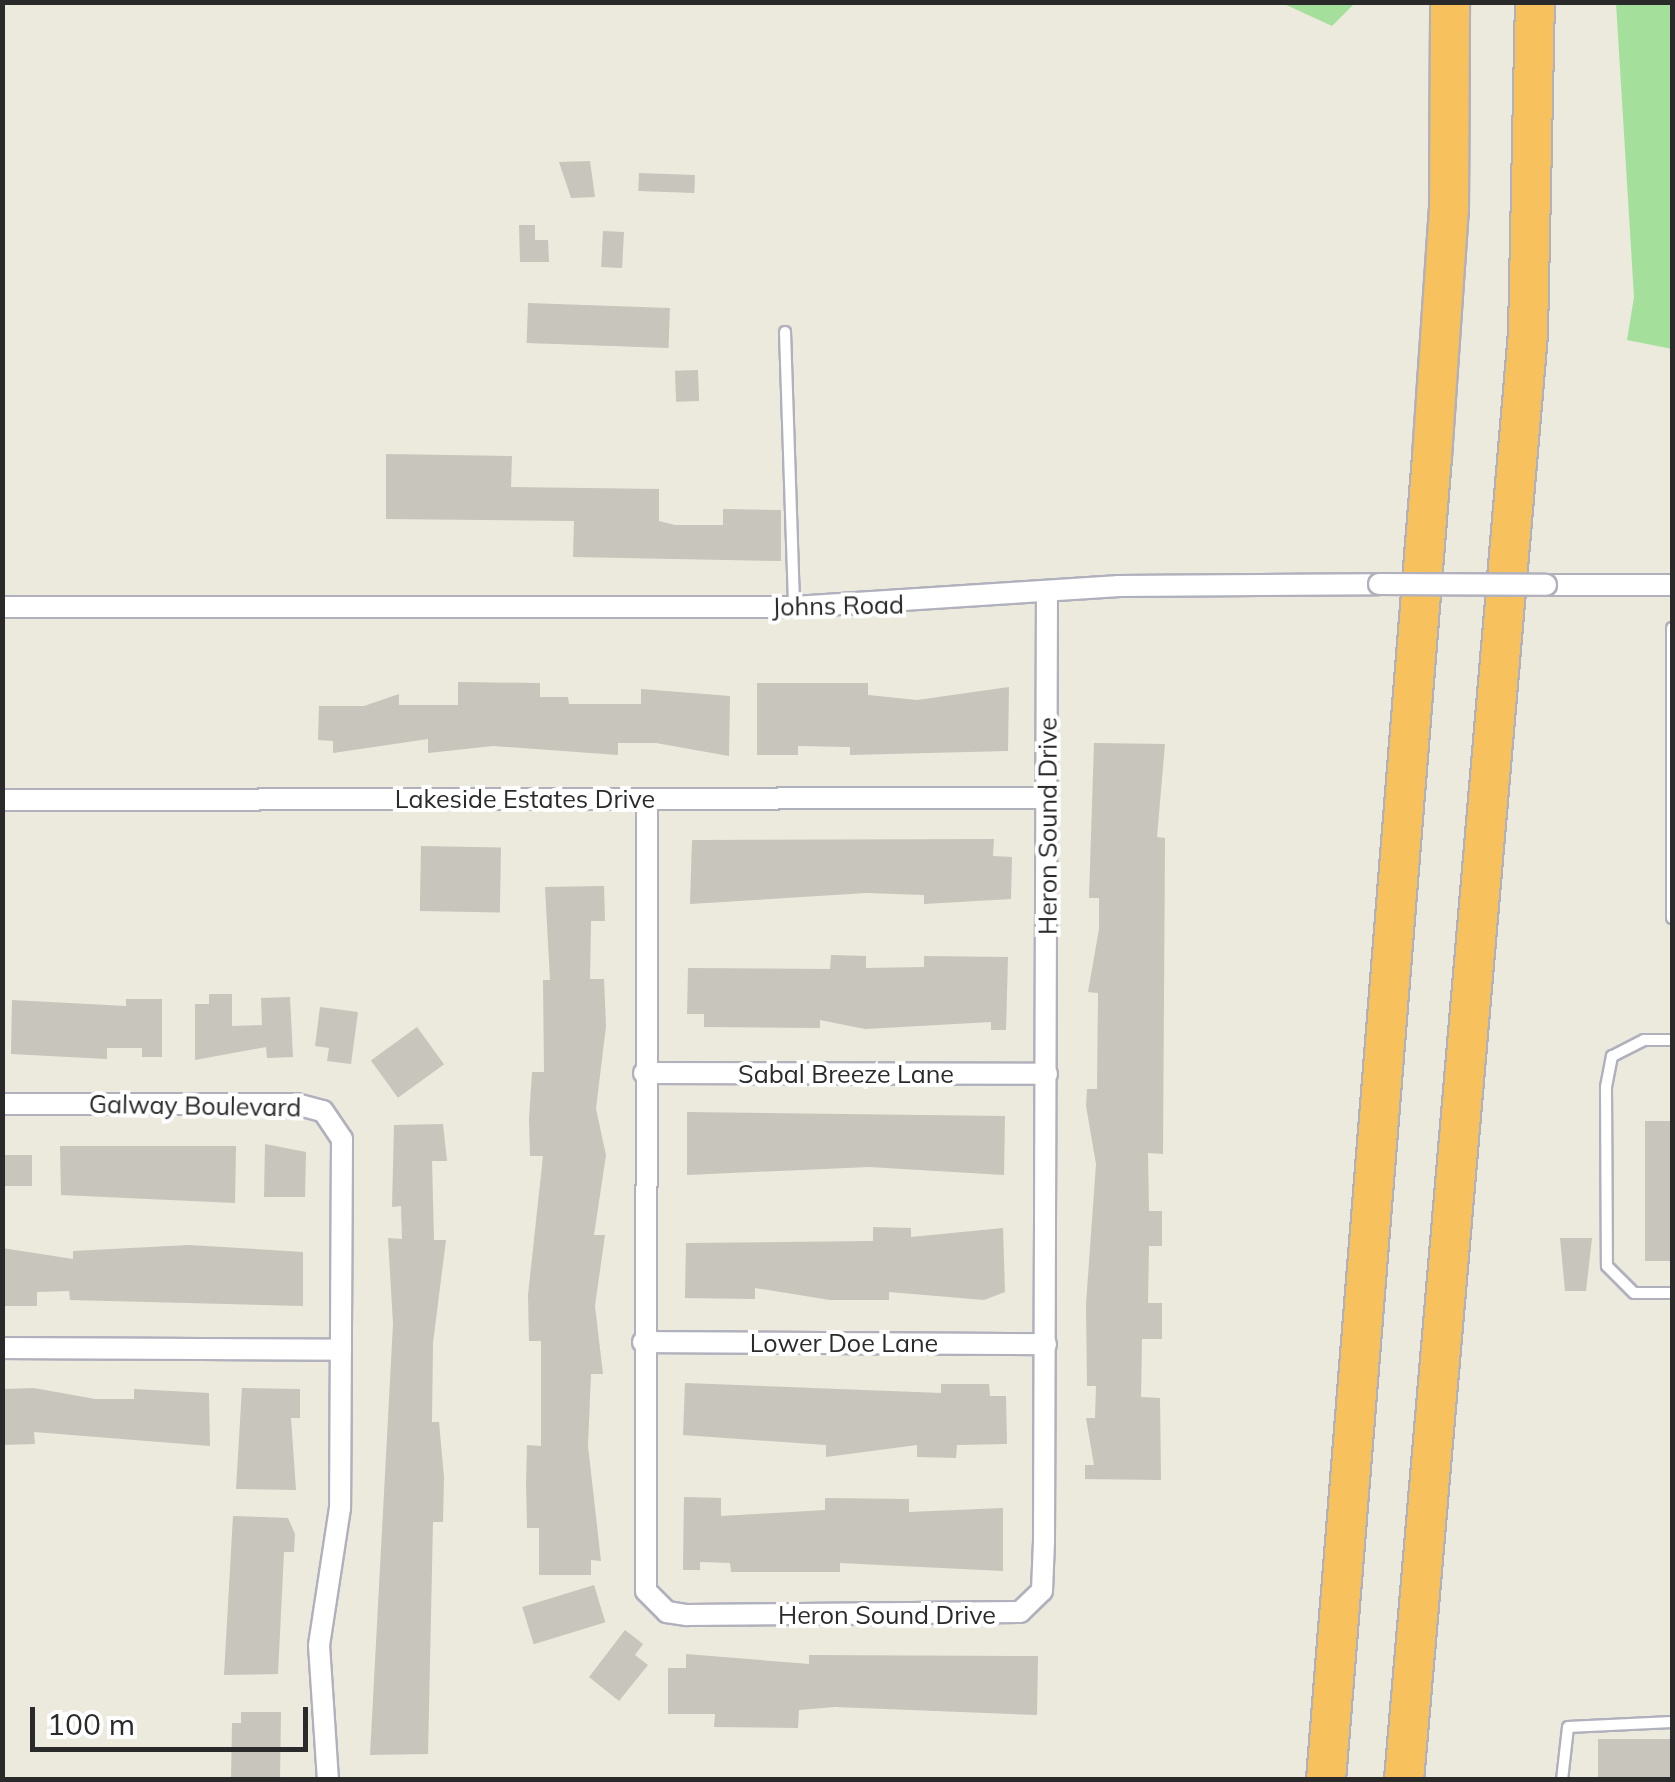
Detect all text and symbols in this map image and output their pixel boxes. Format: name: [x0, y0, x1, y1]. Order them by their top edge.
street label: Johns Road: [772, 590, 904, 622]
street label: Heron Sound Drive: [1033, 717, 1063, 935]
street label: Lakeside Estates Drive: [395, 784, 655, 814]
street label: Sabal Breeze Lane: [738, 1059, 954, 1089]
street label: Galway Boulevard: [89, 1089, 301, 1123]
street label: Lower Doe Lane: [750, 1328, 938, 1358]
street label: Heron Sound Drive: [778, 1600, 996, 1630]
scale bar: [35, 1687, 312, 1749]
text: 100 m: [47, 1705, 135, 1743]

